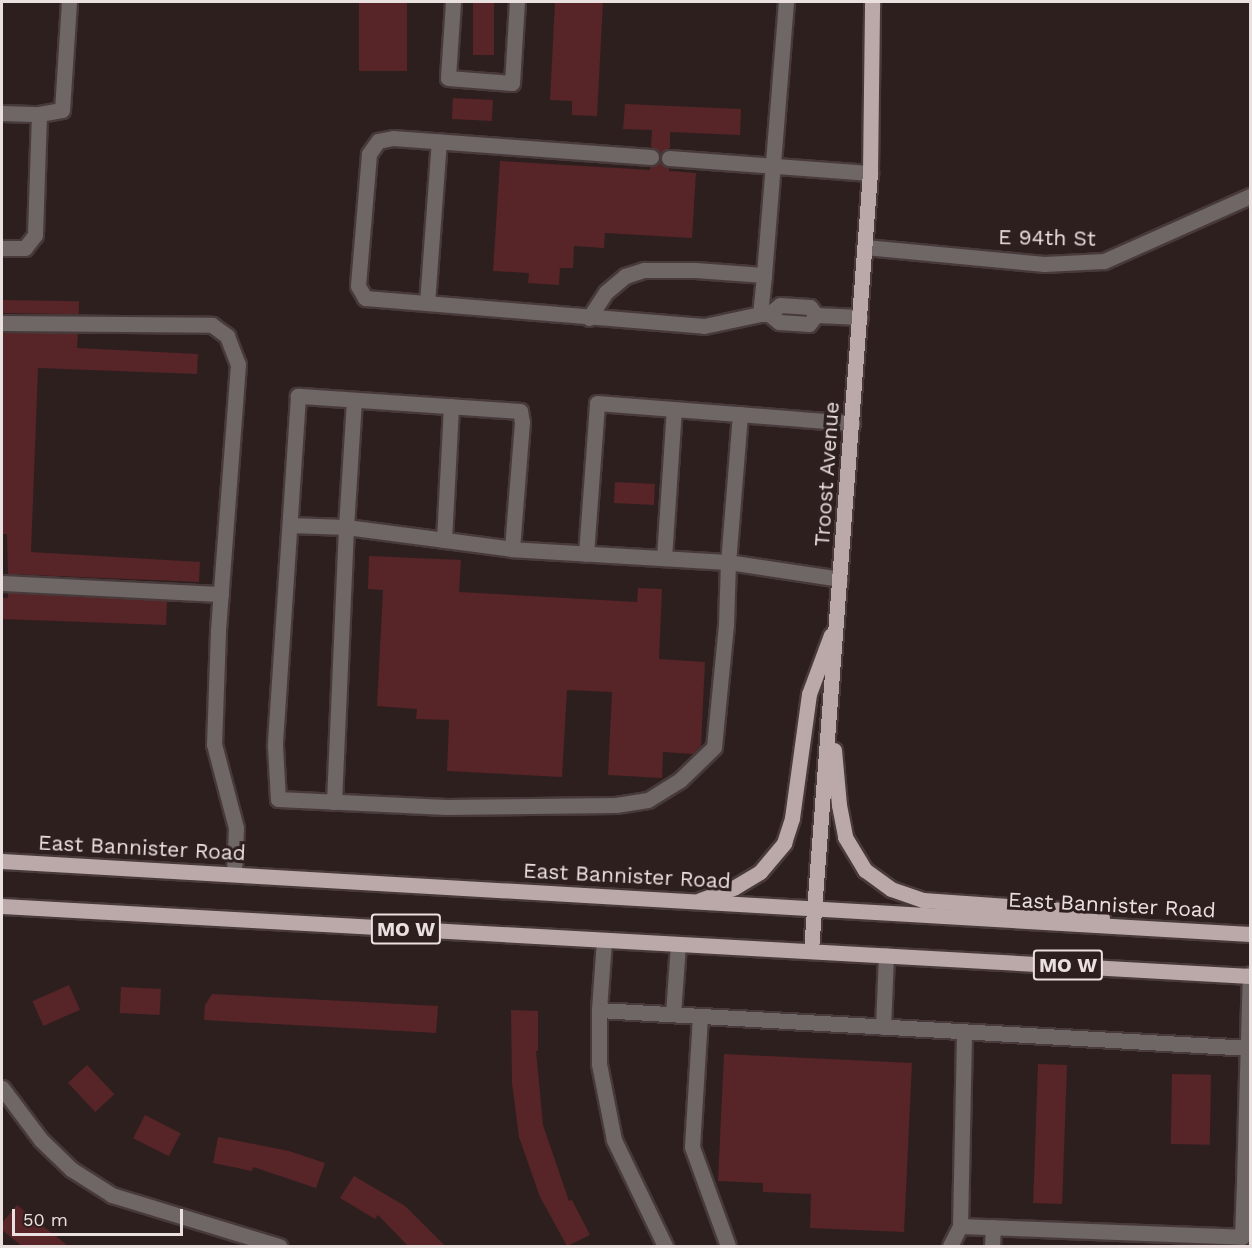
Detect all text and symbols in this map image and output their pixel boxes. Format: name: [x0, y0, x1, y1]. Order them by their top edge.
street label: E 94th St: [998, 225, 1096, 251]
street label: Troost Avenue: [809, 400, 845, 548]
street label: East Bannister Road: [37, 830, 247, 866]
street label: East Bannister Road: [522, 858, 732, 894]
street label: East Bannister Road: [1007, 887, 1217, 923]
road number: MO W: [370, 912, 442, 946]
road number: MO W: [1032, 948, 1104, 982]
scale bar: [15, 1197, 186, 1235]
text: 50 m: [23, 1209, 68, 1230]

